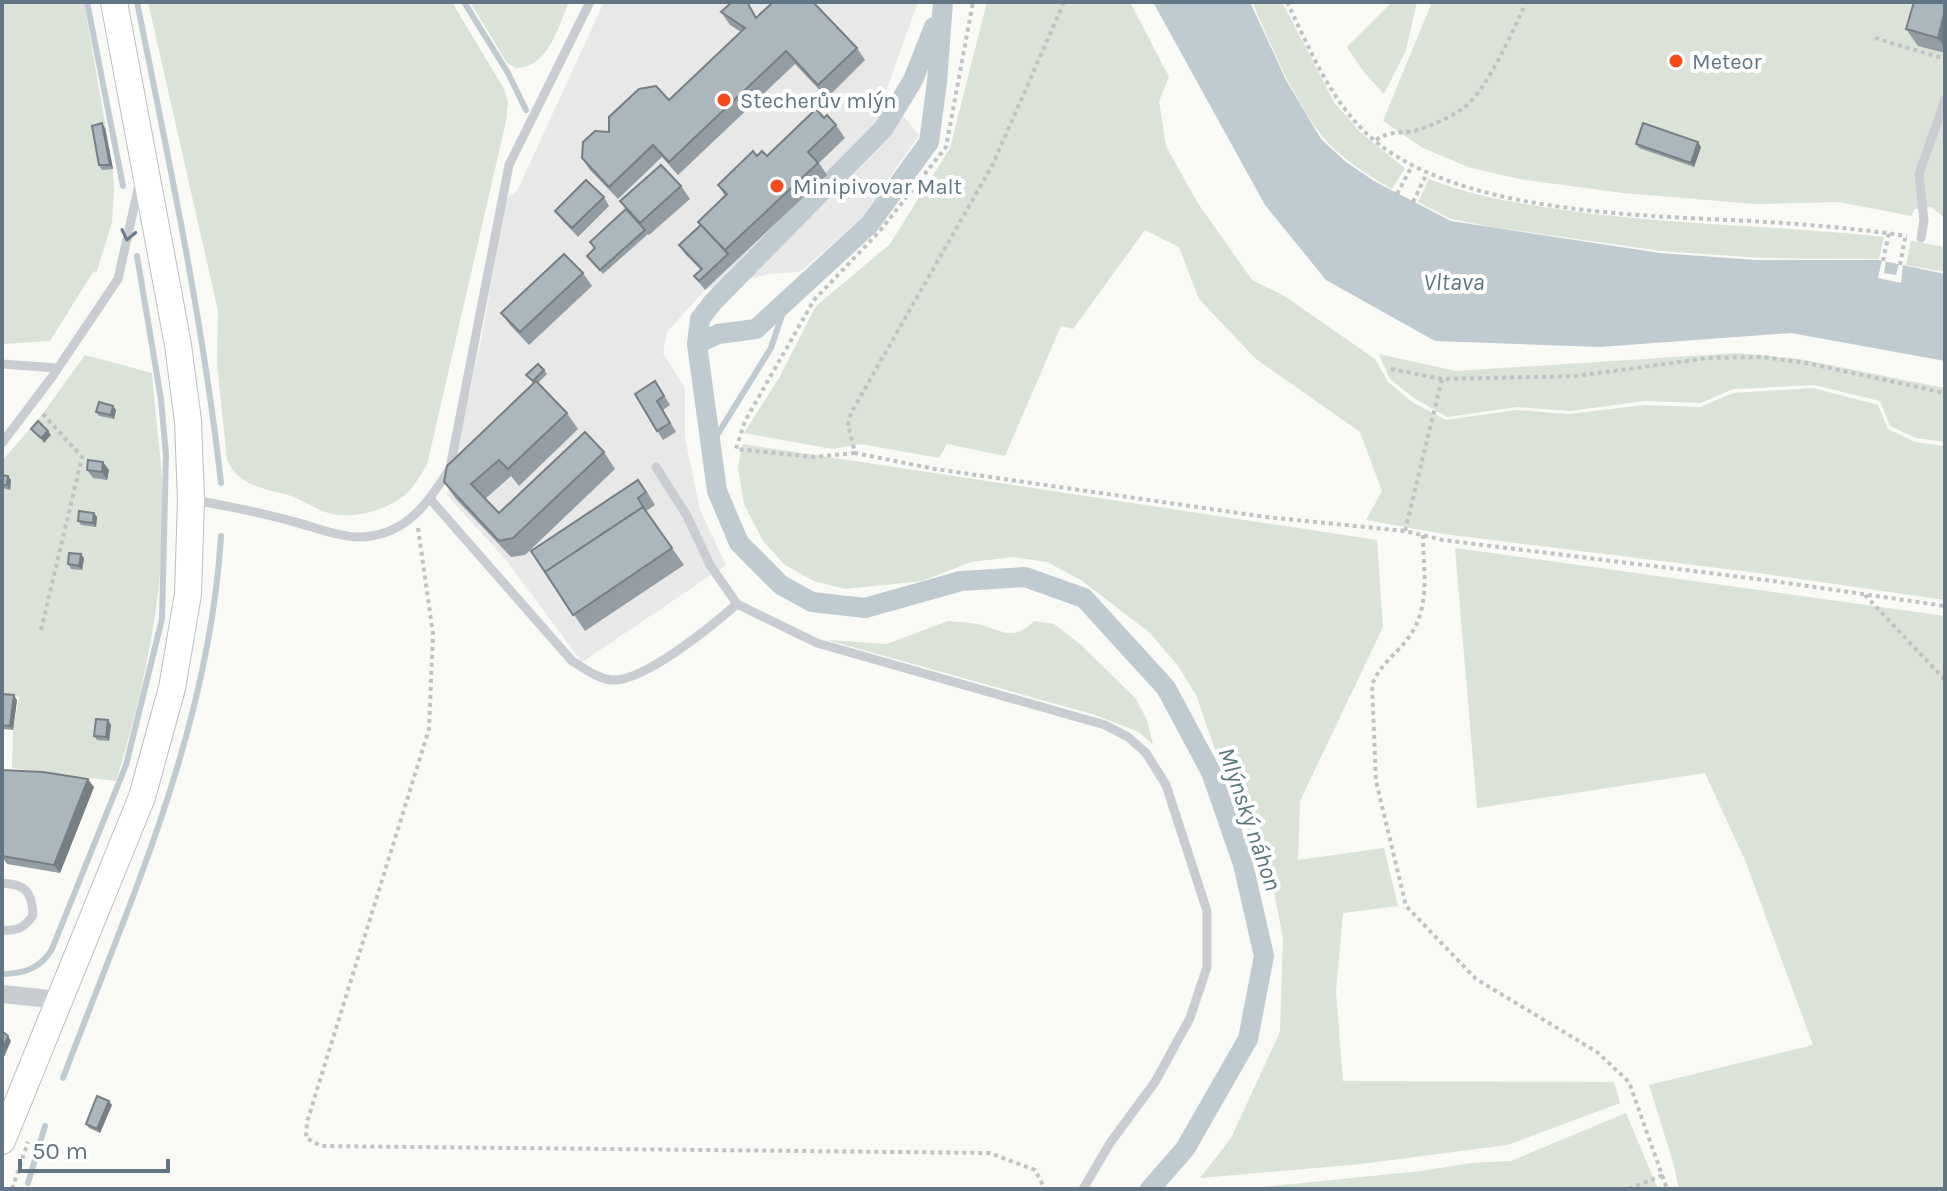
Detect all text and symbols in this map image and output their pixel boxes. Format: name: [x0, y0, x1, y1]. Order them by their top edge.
place label: Meteor: [1692, 49, 1762, 75]
marker: Meteor: [1667, 52, 1685, 70]
place label: Stecherův mlýn: [740, 88, 897, 114]
marker: Stecherův mlýn: [715, 91, 733, 109]
place label: Minipivovar Malt: [793, 174, 962, 200]
marker: Minipivovar Malt: [768, 177, 786, 195]
one-way arrow: [120, 228, 137, 241]
water label: Vltava: [1423, 268, 1485, 296]
water label: Mlýnský náhon: [1212, 744, 1288, 894]
scale bar: [20, 1123, 168, 1173]
text: 50 m: [32, 1137, 88, 1165]

